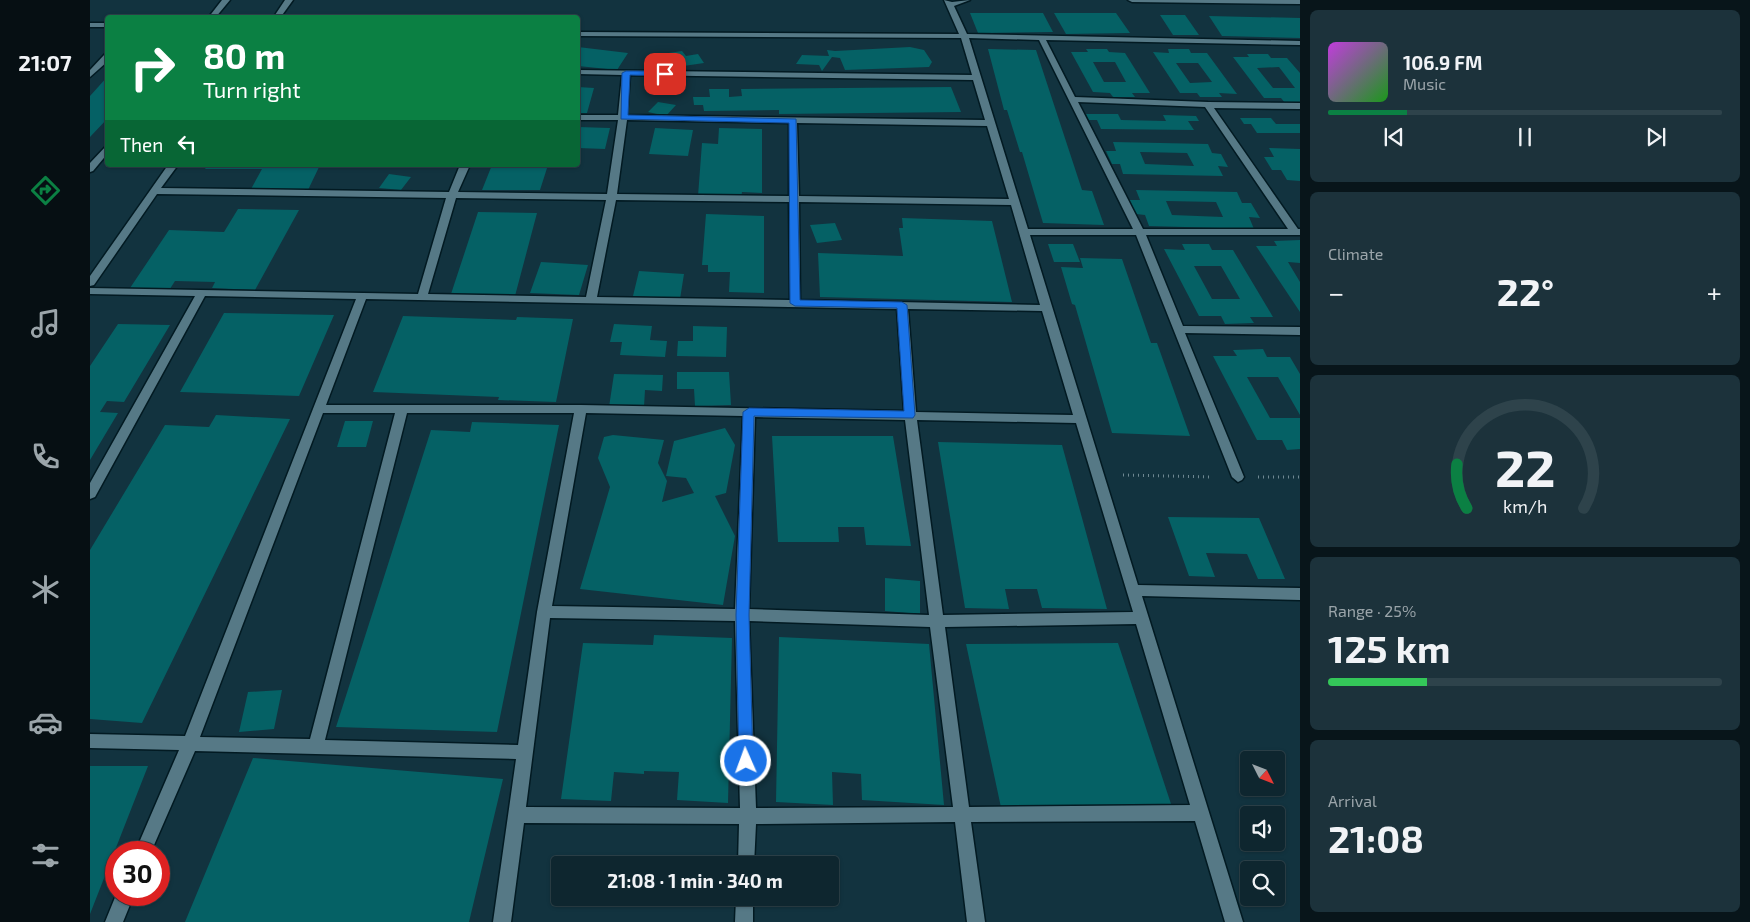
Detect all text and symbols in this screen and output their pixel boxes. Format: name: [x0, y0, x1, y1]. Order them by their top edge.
text: 80 m: [203, 34, 285, 76]
icon: right: [120, 35, 185, 100]
text: 21:07: [18, 49, 72, 75]
text: 106.9 FM: [1403, 51, 1482, 74]
pin: [644, 53, 686, 95]
icon: arrive: [651, 60, 679, 88]
text: Music: [1403, 74, 1446, 93]
text: Turn right: [203, 76, 301, 102]
icon: previous: [1380, 123, 1408, 151]
icon: pause: [1511, 123, 1539, 151]
icon: next: [1642, 123, 1670, 151]
icon: left: [173, 130, 201, 158]
text: Then: [120, 133, 163, 156]
icon: directions: [28, 173, 63, 208]
text: Climate: [1328, 244, 1383, 263]
text: 22°: [1497, 268, 1554, 314]
text: −: [1328, 275, 1344, 309]
text: +: [1707, 275, 1722, 309]
icon: music: [28, 306, 63, 341]
text: 22: [1495, 435, 1555, 497]
icon: phone: [28, 439, 63, 474]
text: km/h: [1503, 495, 1547, 517]
icon: climate: [28, 572, 63, 607]
text: Range · 25%: [1328, 601, 1416, 620]
text: 125 km: [1328, 625, 1450, 671]
icon: car: [28, 705, 63, 740]
position arrow: [719, 734, 771, 786]
north arrow: [1240, 751, 1285, 796]
map controls: [1240, 751, 1285, 906]
text: Arrival: [1328, 791, 1377, 810]
button: sound: [1240, 806, 1285, 851]
text: 21:08: [1328, 815, 1424, 861]
icon: filters: [28, 838, 63, 873]
speed limit sign: 30: [105, 841, 170, 906]
button: search: [1240, 861, 1285, 906]
text: 21:08 · 1 min · 340 m: [607, 869, 783, 892]

